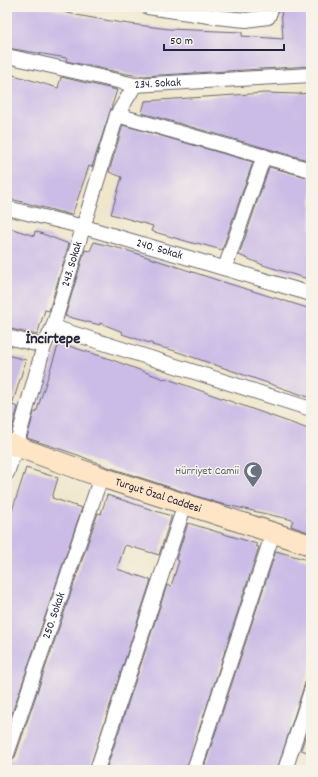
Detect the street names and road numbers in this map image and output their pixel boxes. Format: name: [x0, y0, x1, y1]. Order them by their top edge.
street label: 234. Sokak: [134, 74, 181, 94]
street label: 240. Sokak: [134, 234, 185, 264]
street label: 243. Sokak: [57, 239, 87, 289]
street label: Turgut Özal Caddesi: [113, 474, 203, 517]
street label: 250. Sokak: [38, 590, 70, 641]

